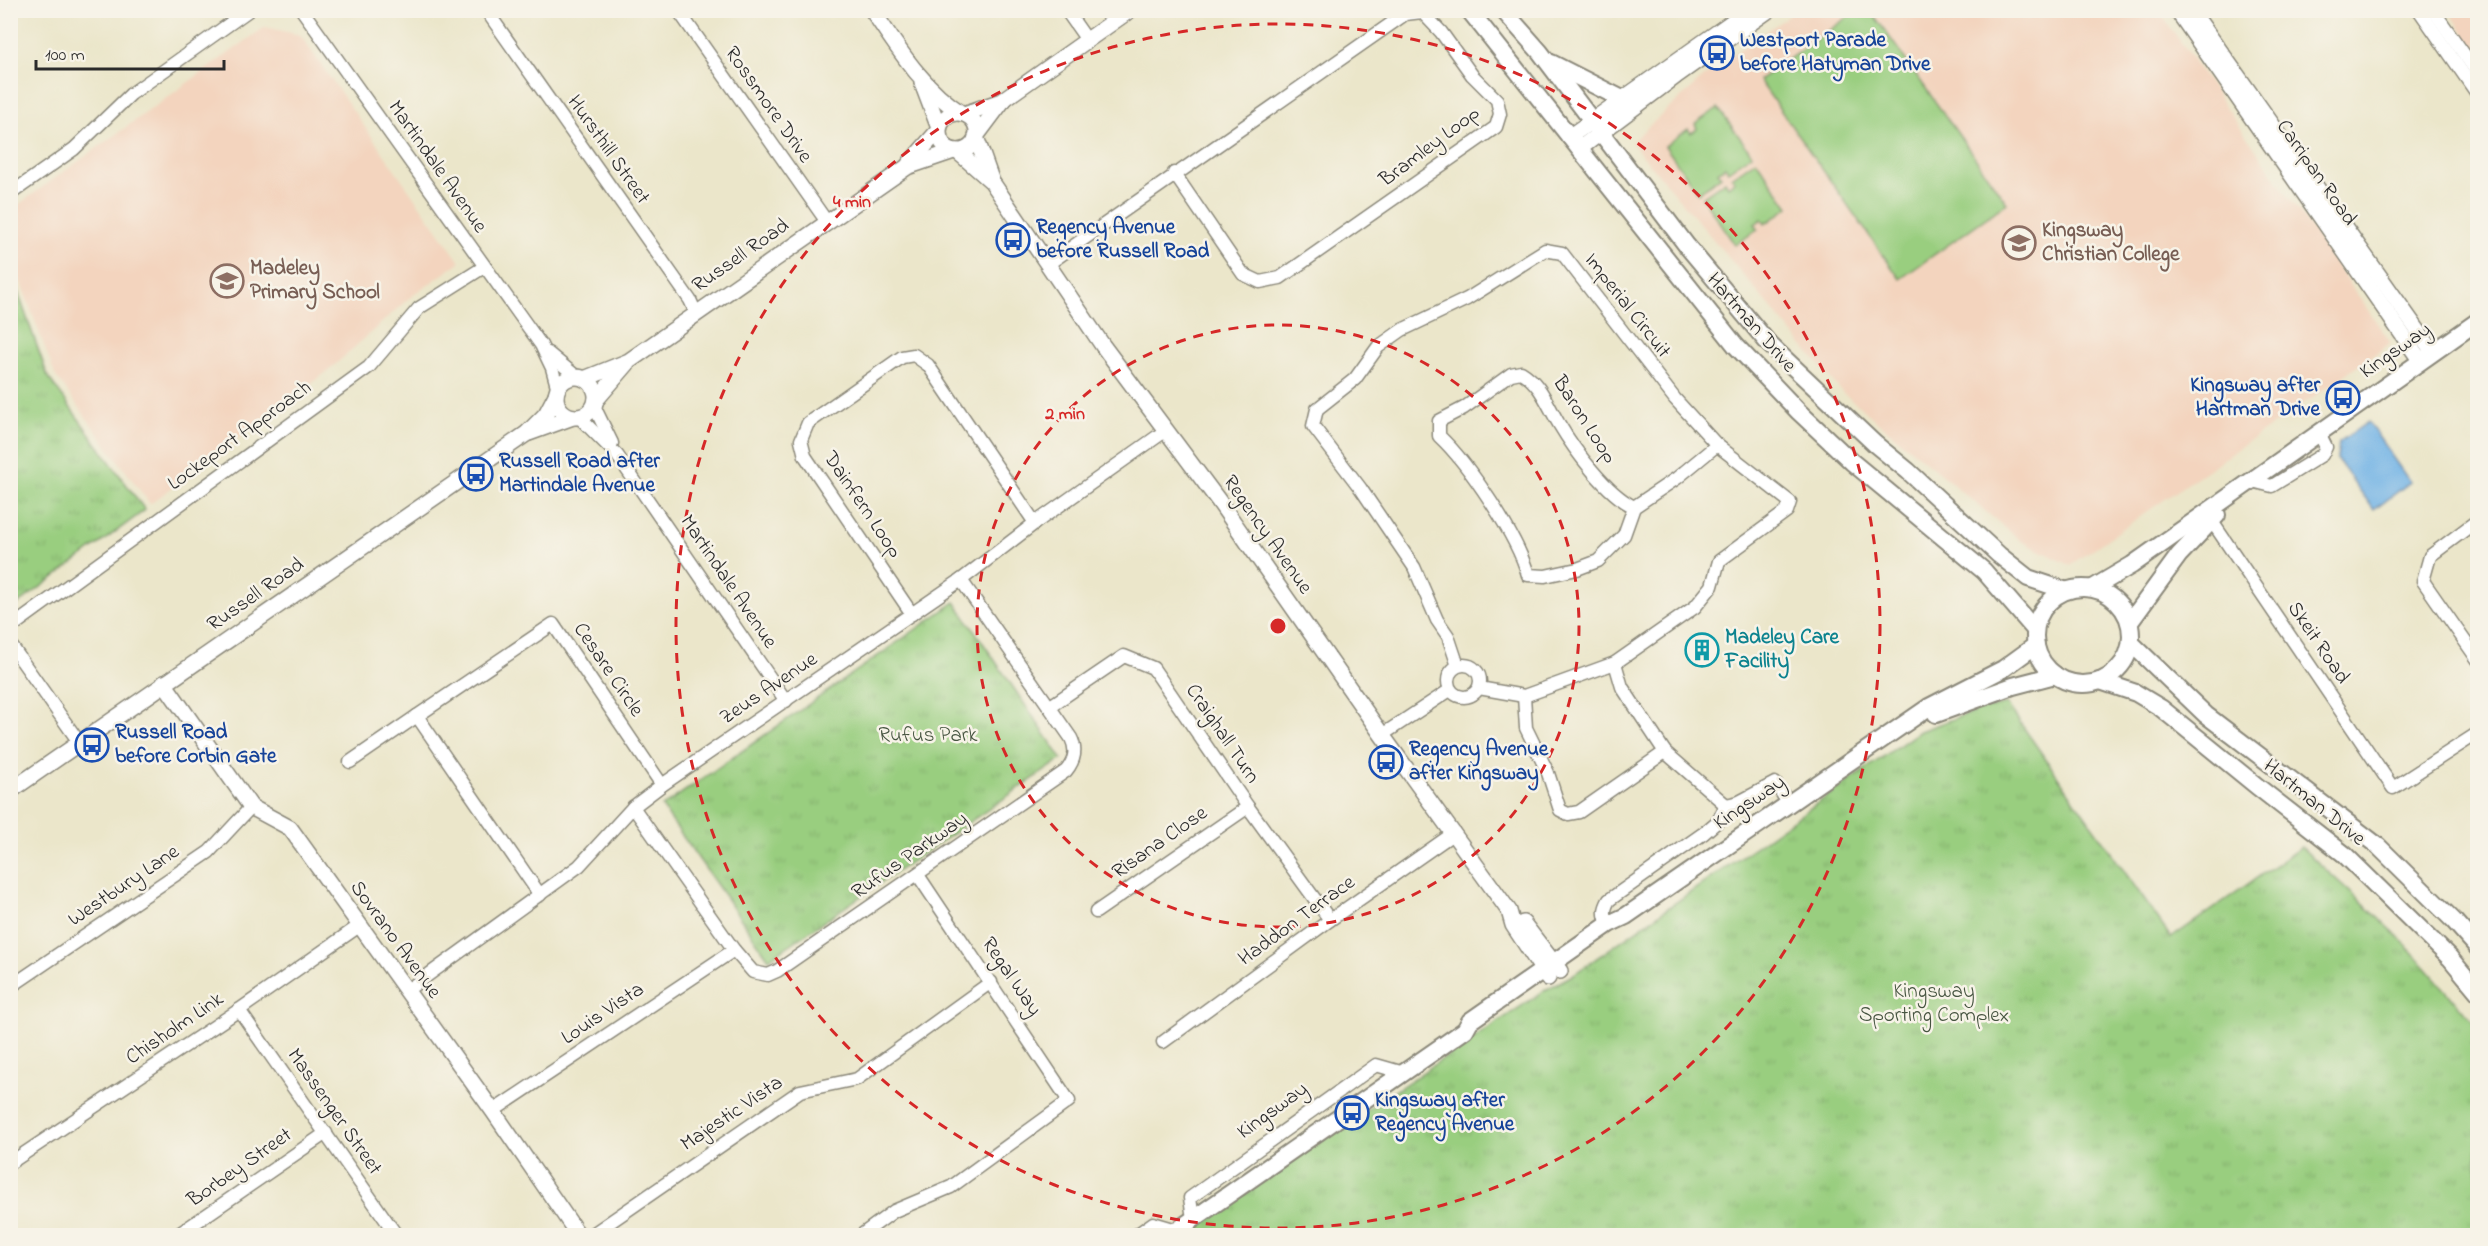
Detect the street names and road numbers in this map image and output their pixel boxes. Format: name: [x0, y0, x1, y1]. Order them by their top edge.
street label: Rossmore Drive: [717, 41, 820, 170]
street label: Hursthill Street: [559, 89, 657, 211]
street label: Martindale Avenue: [380, 95, 494, 240]
street label: Bramley Loop: [1373, 99, 1488, 197]
street label: Carripan Road: [2268, 114, 2364, 232]
street label: Russell Road: [686, 211, 796, 301]
street label: Imperial Circuit: [1576, 247, 1678, 365]
street label: Hartman Drive: [1699, 266, 1803, 380]
street label: Kingsway: [2354, 315, 2439, 388]
street label: Baron Loop: [1544, 369, 1624, 470]
street label: Lockeport Approach: [162, 373, 318, 499]
street label: Dainfern Loop: [815, 445, 909, 564]
street label: Regency Avenue: [1213, 469, 1320, 602]
street label: Martindale Avenue: [672, 509, 784, 656]
street label: Russell Road: [201, 550, 311, 640]
street label: Skeit Road: [2279, 596, 2357, 690]
street label: Cesare Circle: [565, 617, 651, 724]
street label: Zeus Avenue: [714, 645, 824, 733]
street label: Craighall Turn: [1176, 678, 1267, 791]
street label: Hartman Drive: [2256, 752, 2372, 854]
street label: Kingsway: [1708, 768, 1793, 840]
street label: Risana Close: [1106, 799, 1214, 887]
street label: Rufus Parkway: [846, 805, 975, 909]
street label: Westbury Lane: [62, 837, 187, 936]
street label: Haddon Terrace: [1232, 868, 1362, 974]
street label: Sovrano Avenue: [342, 875, 449, 1006]
street label: Regal Way: [972, 931, 1049, 1024]
street label: Louis Vista: [556, 975, 650, 1053]
street label: Chisholm Link: [120, 985, 231, 1073]
street label: Massenger Street: [277, 1042, 389, 1183]
street label: Majestic Vista: [675, 1069, 789, 1159]
street label: Kingsway: [1231, 1075, 1316, 1149]
street label: Borbey Street: [181, 1121, 300, 1217]

